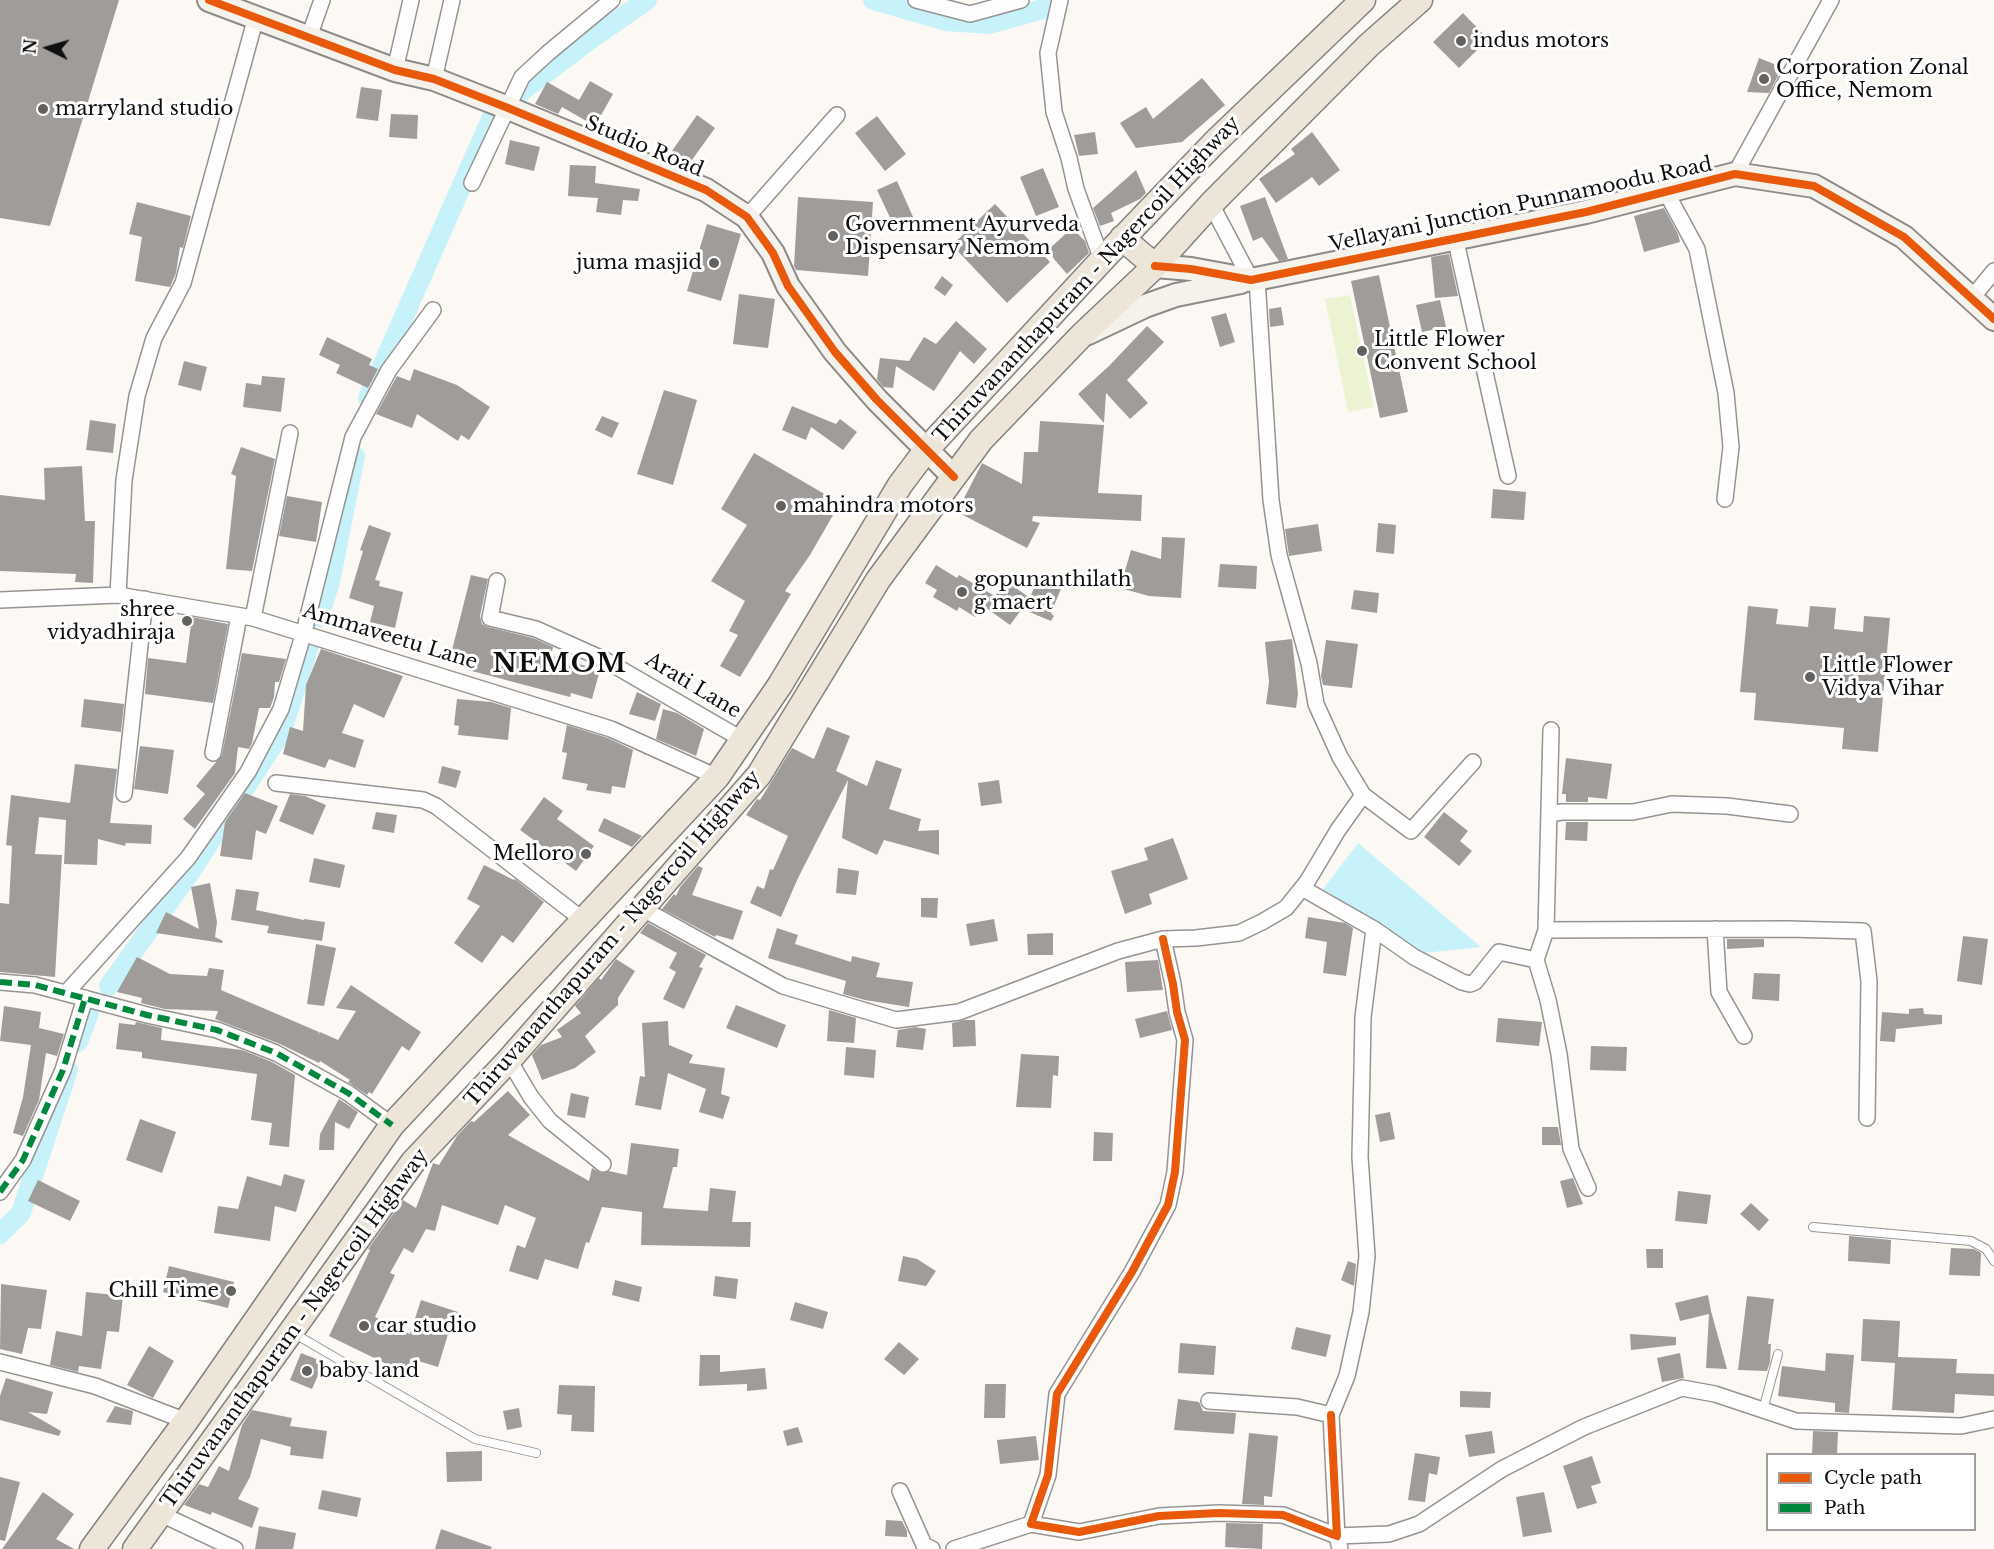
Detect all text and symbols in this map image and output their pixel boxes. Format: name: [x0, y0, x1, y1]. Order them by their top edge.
north arrow: [18, 18, 78, 78]
place label: indus motors: [1473, 29, 1609, 53]
marker: indus motors: [1454, 34, 1468, 48]
text: N: [19, 38, 41, 55]
place label: Corporation Zonal Office, Nemom: [1776, 56, 1969, 103]
marker: Corporation Zonal Office, Nemom: [1757, 72, 1771, 86]
place label: marryland studio: [55, 97, 233, 121]
marker: marryland studio: [36, 102, 50, 116]
street label: Studio Road: [581, 111, 707, 183]
street label: Thiruvananthapuram - Nagercoil Highway: [929, 112, 1245, 448]
street label: Vellayani Junction Punnamoodu Road: [1327, 153, 1715, 257]
place label: Government Ayurveda Dispensary Nemom: [845, 213, 1079, 260]
marker: Government Ayurveda Dispensary Nemom: [826, 229, 840, 243]
place label: juma masjid: [576, 251, 702, 275]
marker: juma masjid: [707, 256, 721, 270]
place label: Little Flower Convent School: [1374, 328, 1537, 375]
marker: Little Flower Convent School: [1355, 344, 1369, 358]
place label: mahindra motors: [793, 494, 974, 518]
marker: mahindra motors: [774, 499, 788, 513]
place label: gopunanthilath g maert: [974, 568, 1132, 615]
marker: gopunanthilath g maert: [955, 585, 969, 599]
place label: shree vidyadhiraja: [47, 598, 175, 645]
street label: Ammaveetu Lane: [300, 599, 480, 675]
marker: shree vidyadhiraja: [180, 614, 194, 628]
street label: Arati Lane: [641, 648, 745, 724]
district label: NEMOM: [492, 649, 628, 681]
place label: Little Flower Vidya Vihar: [1822, 654, 1952, 701]
marker: Little Flower Vidya Vihar: [1803, 670, 1817, 684]
street label: Thiruvananthapuram - Nagercoil Highway: [460, 766, 766, 1112]
place label: Melloro: [493, 842, 574, 866]
marker: Melloro: [579, 847, 593, 861]
street label: Thiruvananthapuram - Nagercoil Highway: [156, 1145, 434, 1513]
place label: Chill Time: [108, 1279, 219, 1303]
marker: Chill Time: [224, 1284, 238, 1298]
place label: car studio: [376, 1314, 477, 1338]
marker: car studio: [357, 1319, 371, 1333]
place label: baby land: [319, 1359, 419, 1383]
marker: baby land: [300, 1364, 314, 1378]
legend: [1766, 1453, 1976, 1531]
text: Cycle path: [1824, 1467, 1922, 1489]
text: Path: [1824, 1497, 1865, 1519]

